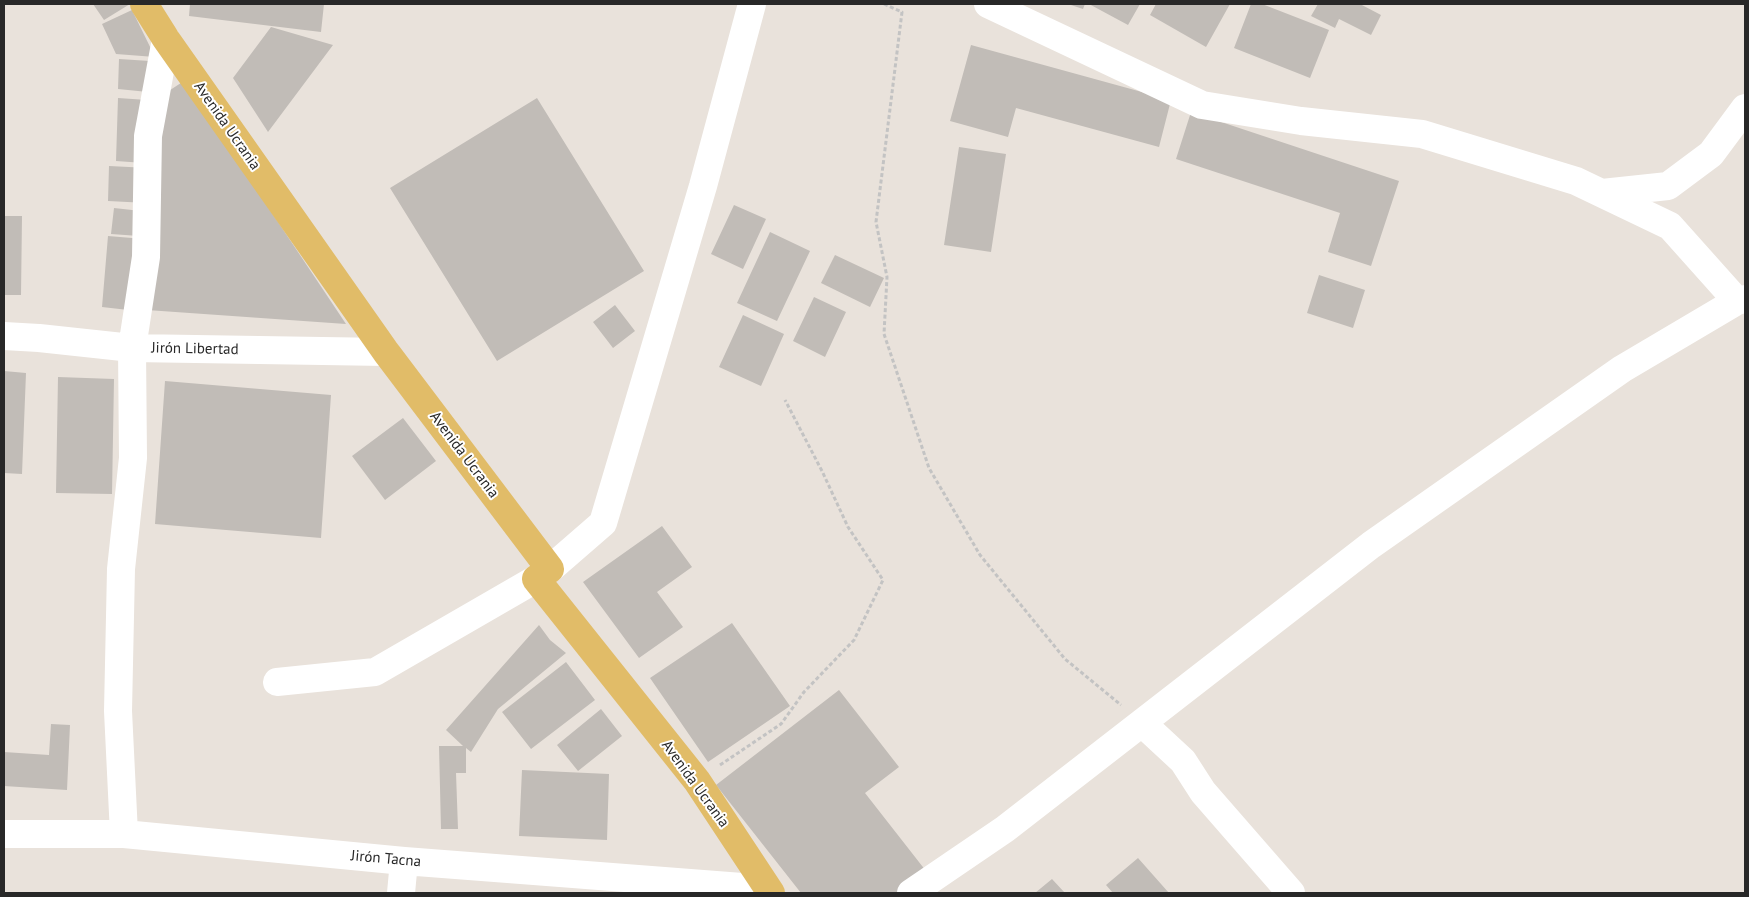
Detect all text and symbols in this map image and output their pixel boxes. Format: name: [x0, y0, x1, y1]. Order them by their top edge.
street label: Avenida Ucrania: [190, 78, 264, 174]
street label: Jirón Libertad: [151, 339, 239, 359]
street label: Avenida Ucrania: [426, 408, 502, 502]
street label: Avenida Ucrania: [657, 737, 733, 831]
street label: Jirón Tacna: [350, 847, 422, 871]

